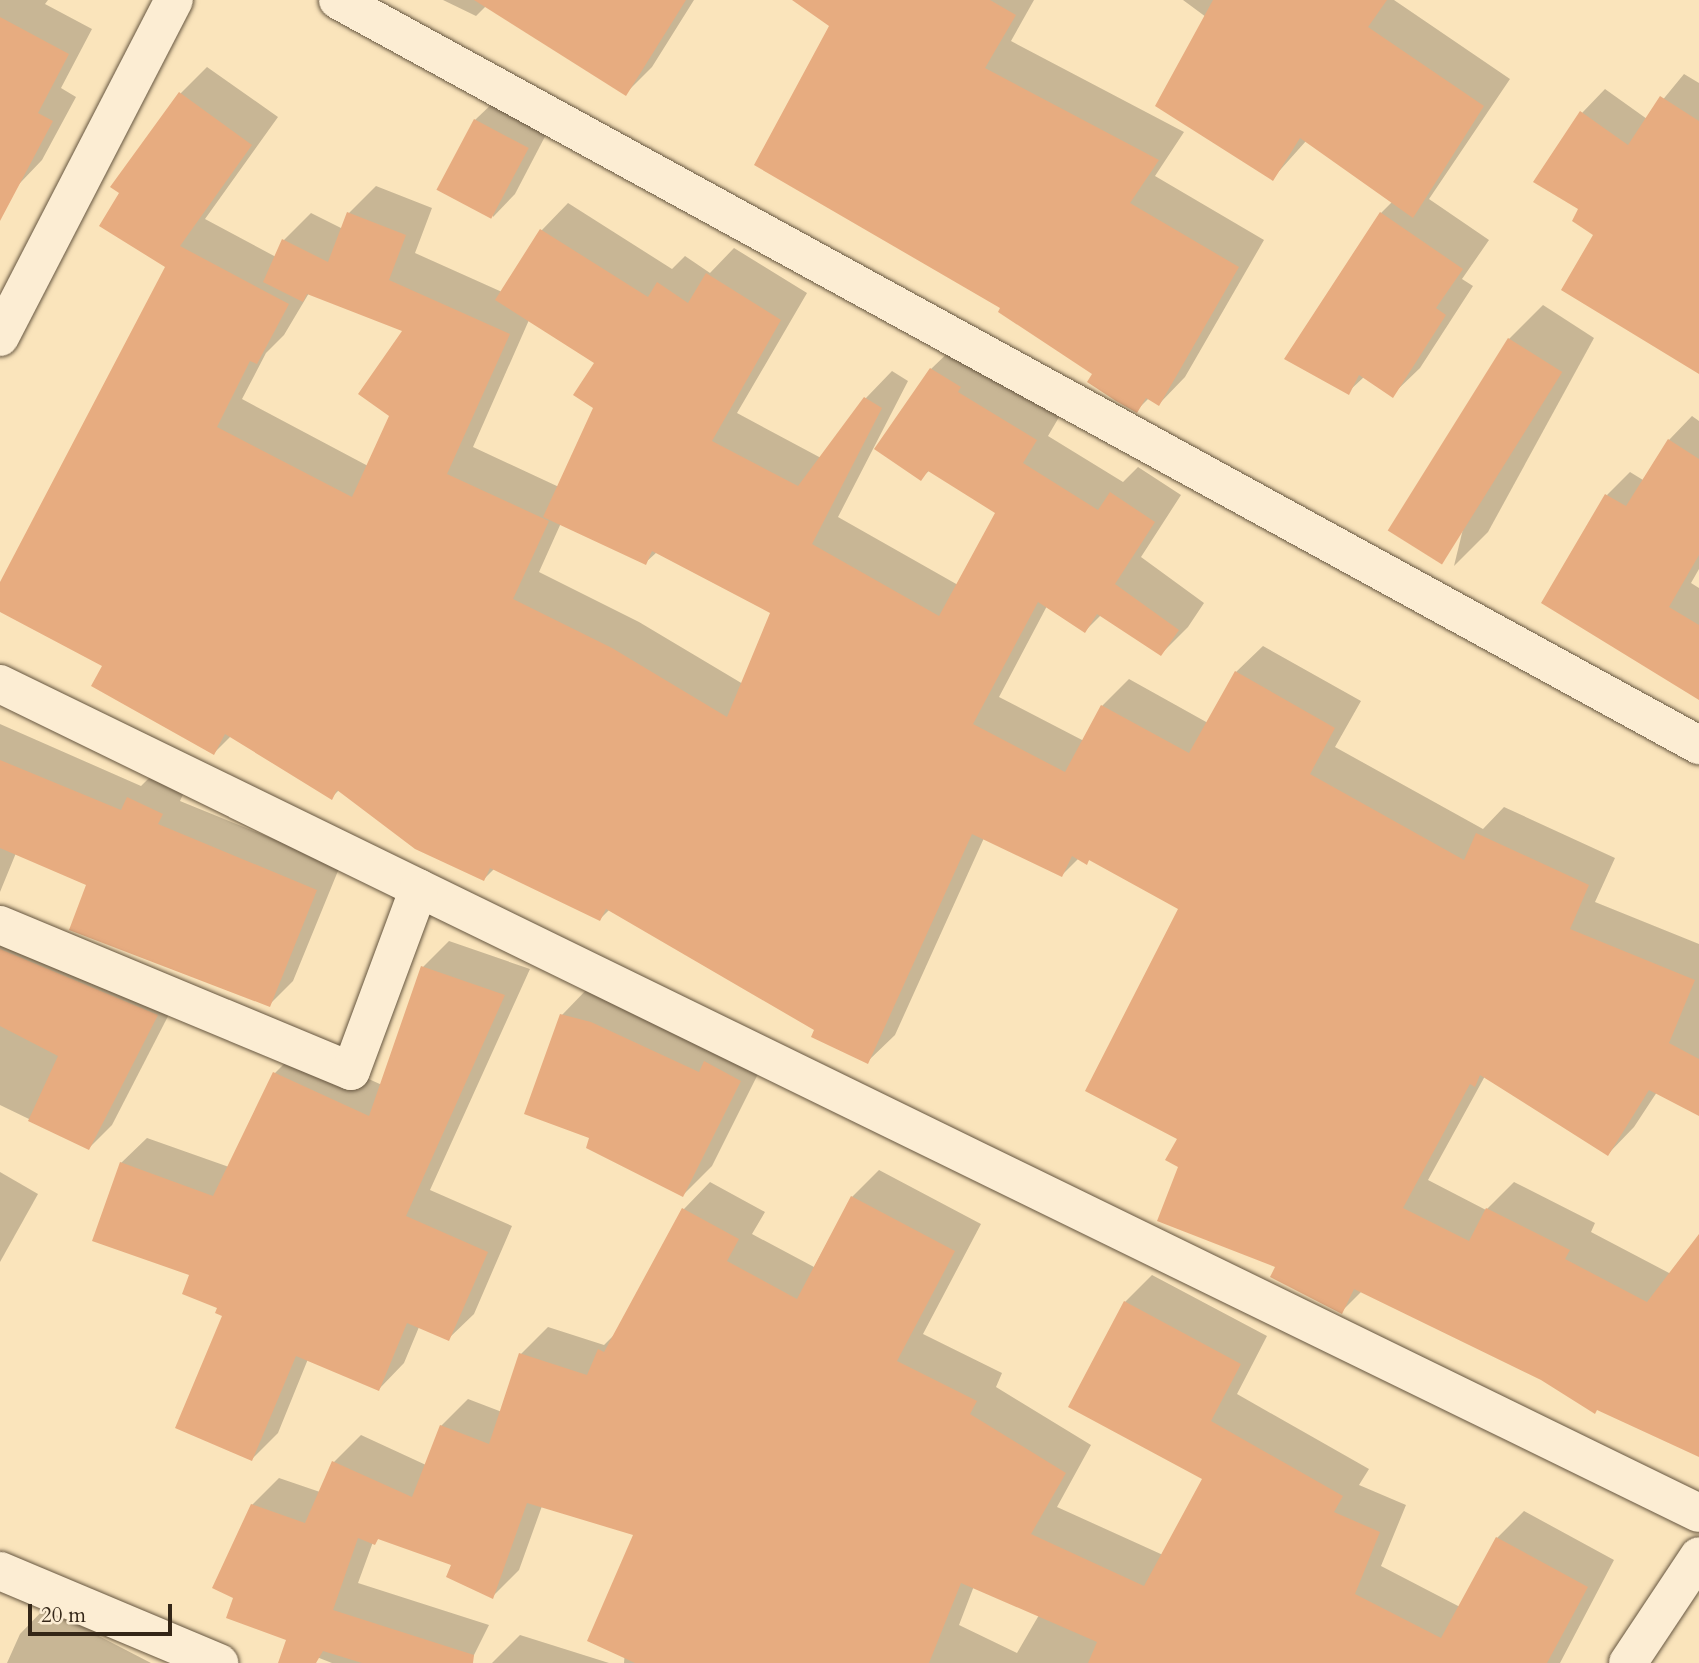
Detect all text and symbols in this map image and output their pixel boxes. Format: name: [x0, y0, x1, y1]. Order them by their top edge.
scale bar: [32, 1590, 175, 1634]
text: 20 m: [41, 1601, 86, 1630]

